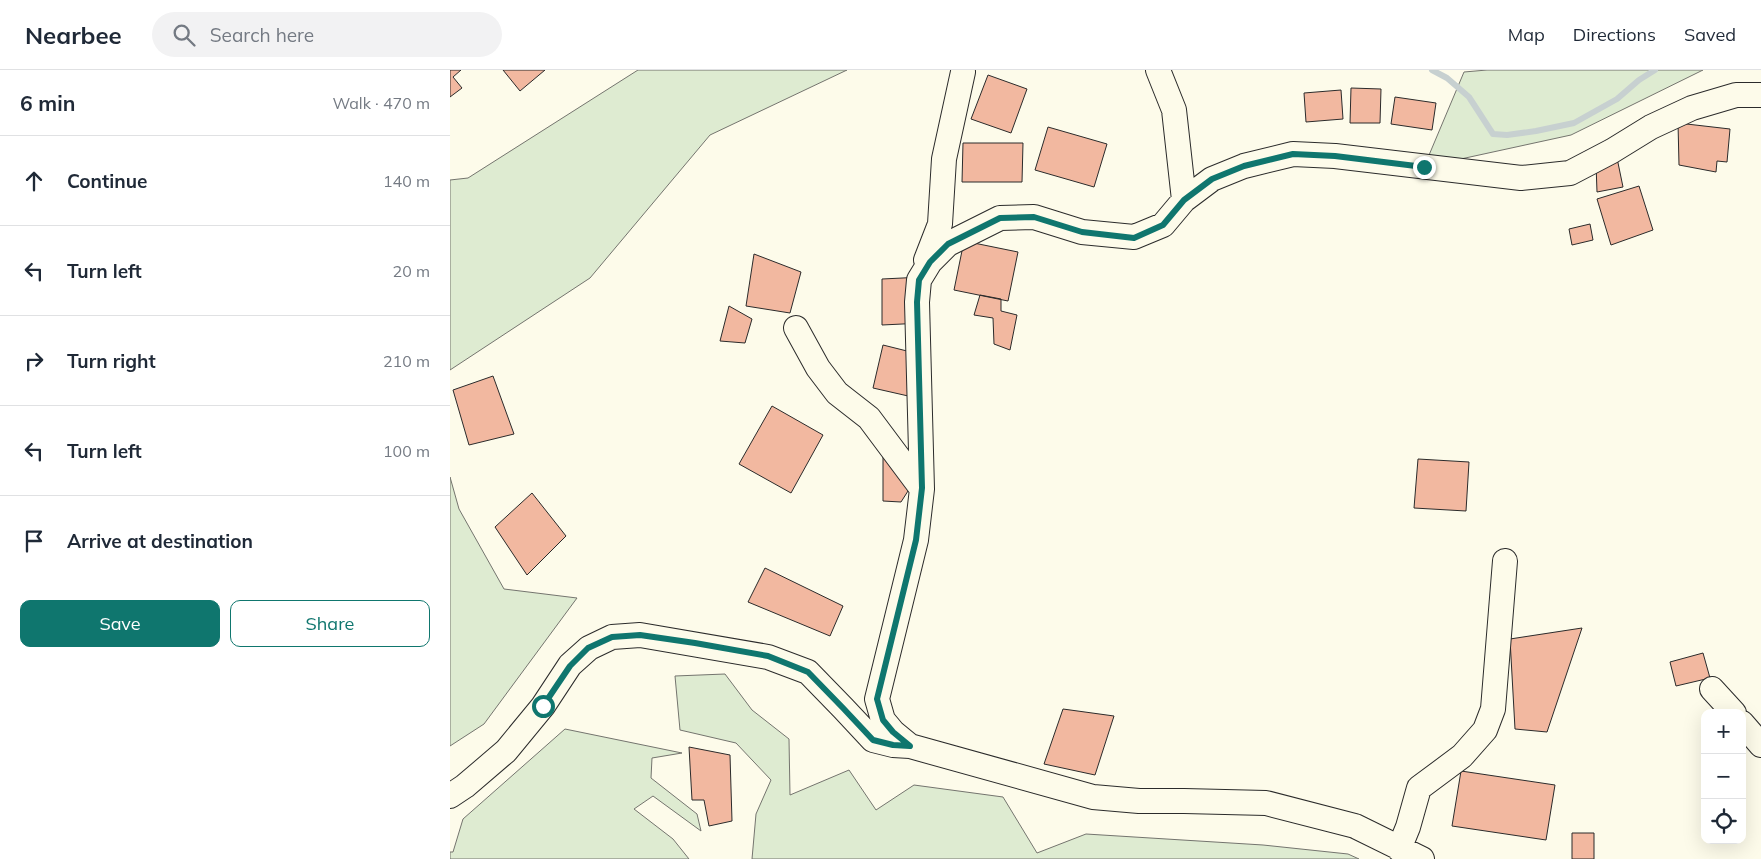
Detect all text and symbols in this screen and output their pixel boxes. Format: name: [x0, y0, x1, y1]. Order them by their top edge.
search box: [152, 12, 502, 57]
text: Nearbee: [25, 20, 122, 50]
icon: search: [170, 21, 198, 49]
text: Search here: [210, 23, 314, 47]
text: Map: [1508, 23, 1545, 46]
text: Directions: [1573, 23, 1656, 46]
text: Saved: [1684, 23, 1736, 46]
text: 6 min: [20, 90, 75, 116]
text: Walk · 470 m: [332, 93, 430, 113]
route end: [1413, 156, 1436, 179]
icon: ahead: [20, 167, 48, 195]
text: Continue: [67, 169, 147, 193]
text: 140 m: [383, 171, 430, 191]
icon: left: [20, 257, 48, 285]
text: Turn left: [67, 259, 142, 283]
text: 20 m: [393, 261, 430, 281]
icon: right: [20, 347, 48, 375]
text: Turn right: [67, 349, 156, 373]
text: 210 m: [383, 351, 430, 371]
icon: left: [20, 437, 48, 465]
text: Turn left: [67, 439, 142, 463]
text: 100 m: [383, 441, 430, 461]
icon: arrive: [20, 527, 48, 555]
text: Arrive at destination: [67, 529, 253, 553]
button: Save: [20, 600, 220, 647]
button: Share: [230, 600, 430, 647]
route start: [532, 695, 555, 718]
map controls: [1701, 709, 1746, 844]
button: +: [1701, 709, 1746, 754]
button: −: [1701, 754, 1746, 799]
button: locate: [1701, 799, 1746, 844]

